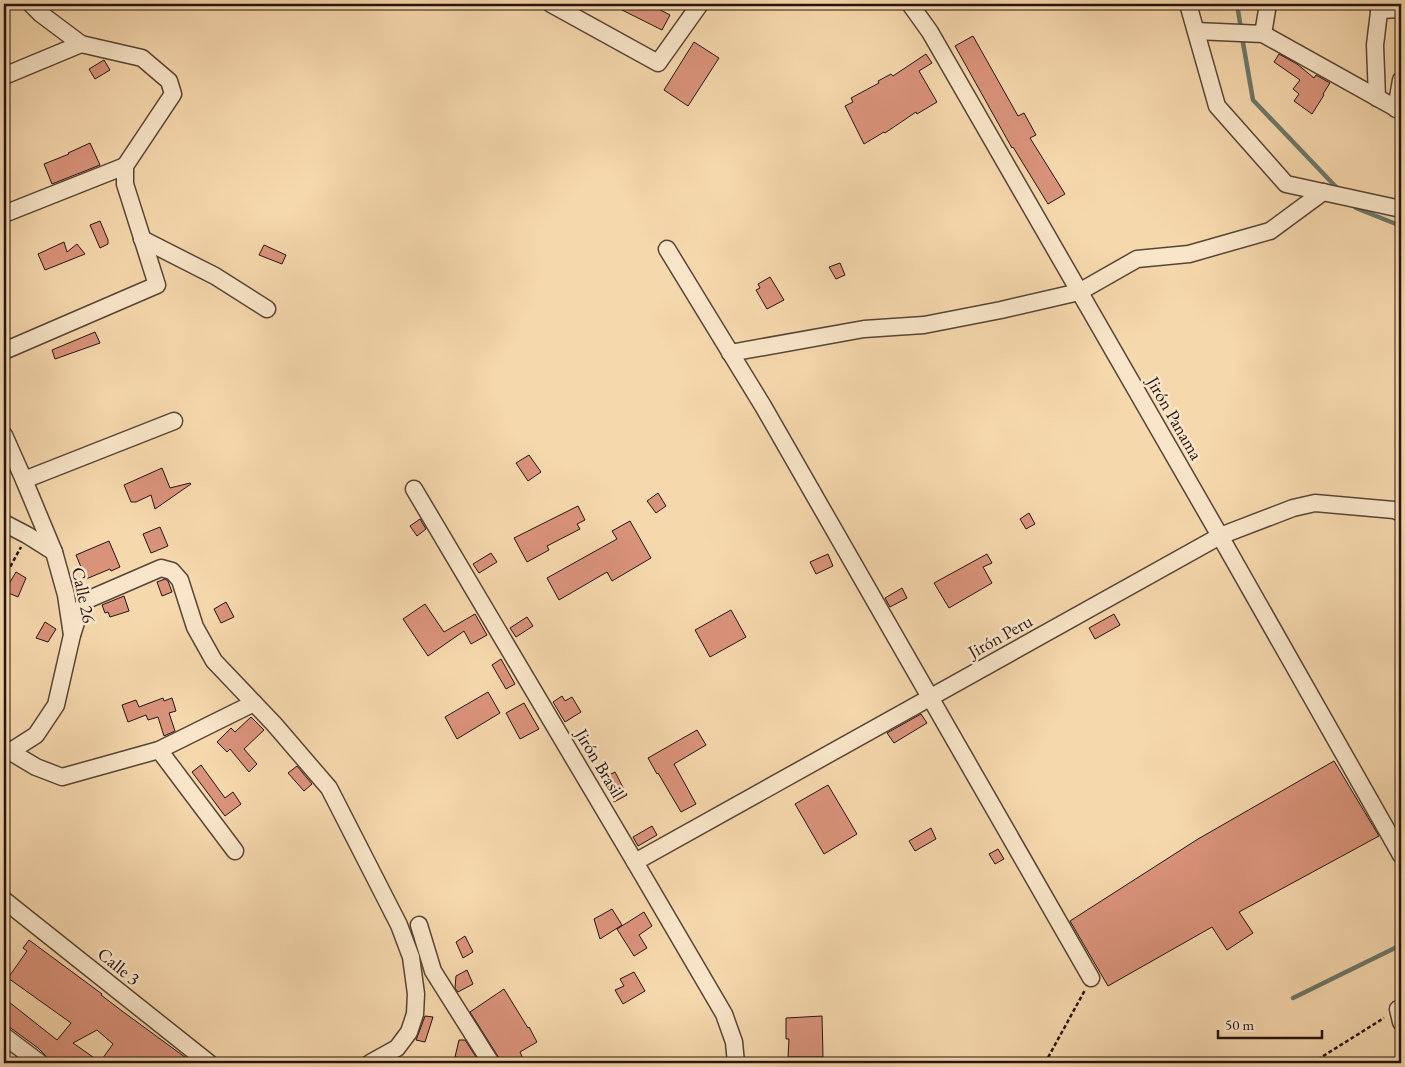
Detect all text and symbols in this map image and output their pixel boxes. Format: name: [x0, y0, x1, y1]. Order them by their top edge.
street label: Jirón Panama: [1141, 370, 1209, 465]
street label: Calle 26: [67, 565, 101, 625]
street label: Jirón Peru: [962, 609, 1037, 664]
street label: Jirón Brasil: [569, 722, 630, 802]
street label: Calle 3: [93, 942, 145, 990]
scale bar: [1218, 1007, 1321, 1039]
text: 50 m: [1225, 1015, 1254, 1034]

